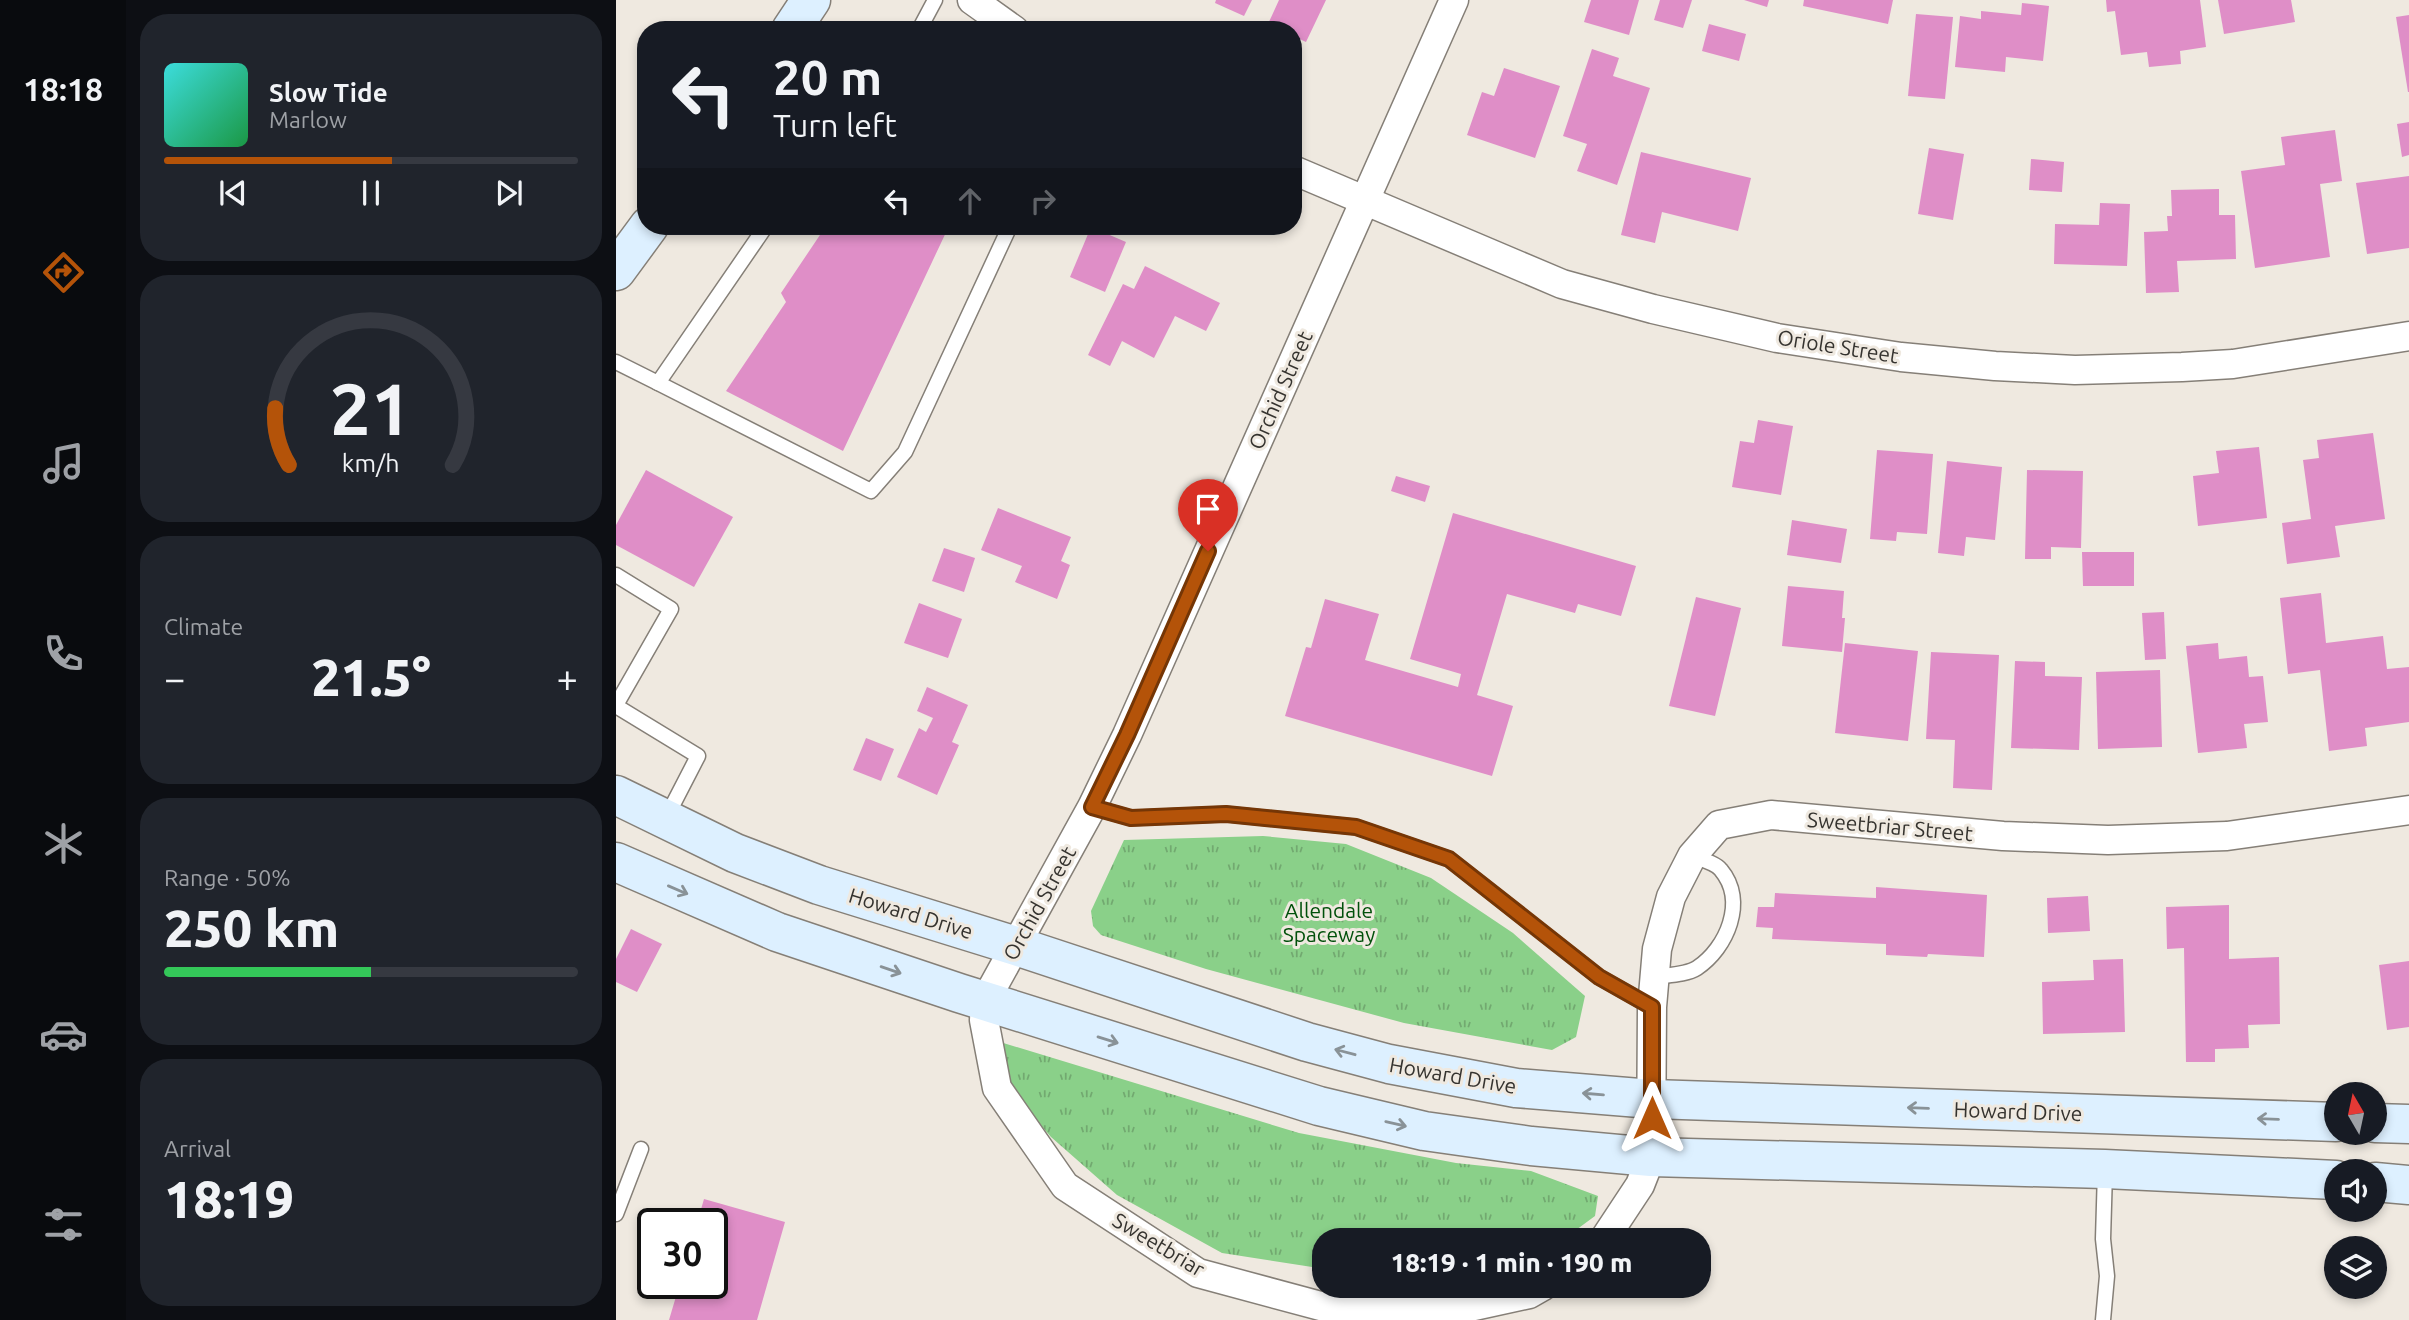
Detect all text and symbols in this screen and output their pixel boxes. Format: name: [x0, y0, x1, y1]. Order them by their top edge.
icon: left: [658, 49, 749, 140]
text: 20 m: [773, 49, 882, 104]
text: 18:18: [23, 71, 103, 107]
text: Slow Tide: [269, 78, 388, 107]
text: Marlow: [269, 107, 347, 132]
text: Turn left: [773, 107, 897, 143]
icon: previous: [214, 174, 252, 212]
icon: pause: [352, 174, 390, 212]
icon: next: [490, 174, 528, 212]
icon: left: [878, 182, 916, 220]
icon: ahead: [951, 182, 989, 220]
icon: right: [1024, 182, 1062, 220]
icon: directions: [39, 248, 88, 297]
street label: Oriole Street: [1776, 325, 1900, 367]
street label: Orchid Street: [1243, 327, 1317, 453]
text: 21: [330, 367, 412, 449]
icon: music: [39, 439, 88, 488]
text: km/h: [342, 449, 400, 477]
pin: [1178, 479, 1238, 551]
icon: arrive: [1189, 490, 1227, 528]
text: Climate: [164, 614, 243, 639]
icon: phone: [39, 629, 88, 678]
text: 21.5°: [311, 648, 431, 706]
text: −: [164, 657, 185, 699]
text: +: [557, 657, 578, 699]
street label: Sweetbriar Street: [1806, 807, 1974, 845]
icon: climate: [39, 819, 88, 868]
street label: Orchid Street: [998, 842, 1080, 964]
text: Range · 50%: [164, 865, 291, 890]
street label: Howard Drive: [846, 883, 976, 943]
one-way arrow: [667, 884, 689, 897]
park label: Allendale Spaceway: [1283, 898, 1375, 946]
text: 250 km: [164, 899, 339, 957]
one-way arrow: [879, 965, 901, 977]
icon: car: [39, 1010, 88, 1059]
one-way arrow: [1096, 1034, 1118, 1047]
one-way arrow: [1334, 1045, 1356, 1058]
street label: Howard Drive: [1388, 1052, 1518, 1098]
position arrow: [1615, 1081, 1689, 1155]
north arrow: [2324, 1082, 2387, 1144]
map controls: [2324, 1082, 2387, 1299]
one-way arrow: [1582, 1087, 1605, 1100]
street label: Howard Drive: [1953, 1097, 2083, 1125]
one-way arrow: [1907, 1101, 1930, 1115]
one-way arrow: [2257, 1113, 2280, 1126]
one-way arrow: [1384, 1118, 1407, 1132]
text: Arrival: [164, 1136, 231, 1161]
button: sound: [2324, 1159, 2387, 1222]
text: 18:19: [164, 1170, 294, 1228]
icon: filters: [39, 1200, 88, 1249]
street label: Sweetbriar: [1109, 1207, 1209, 1281]
speed limit sign: 30: [637, 1208, 728, 1299]
button: layers: [2324, 1236, 2387, 1299]
text: 18:19 · 1 min · 190 m: [1391, 1248, 1632, 1277]

